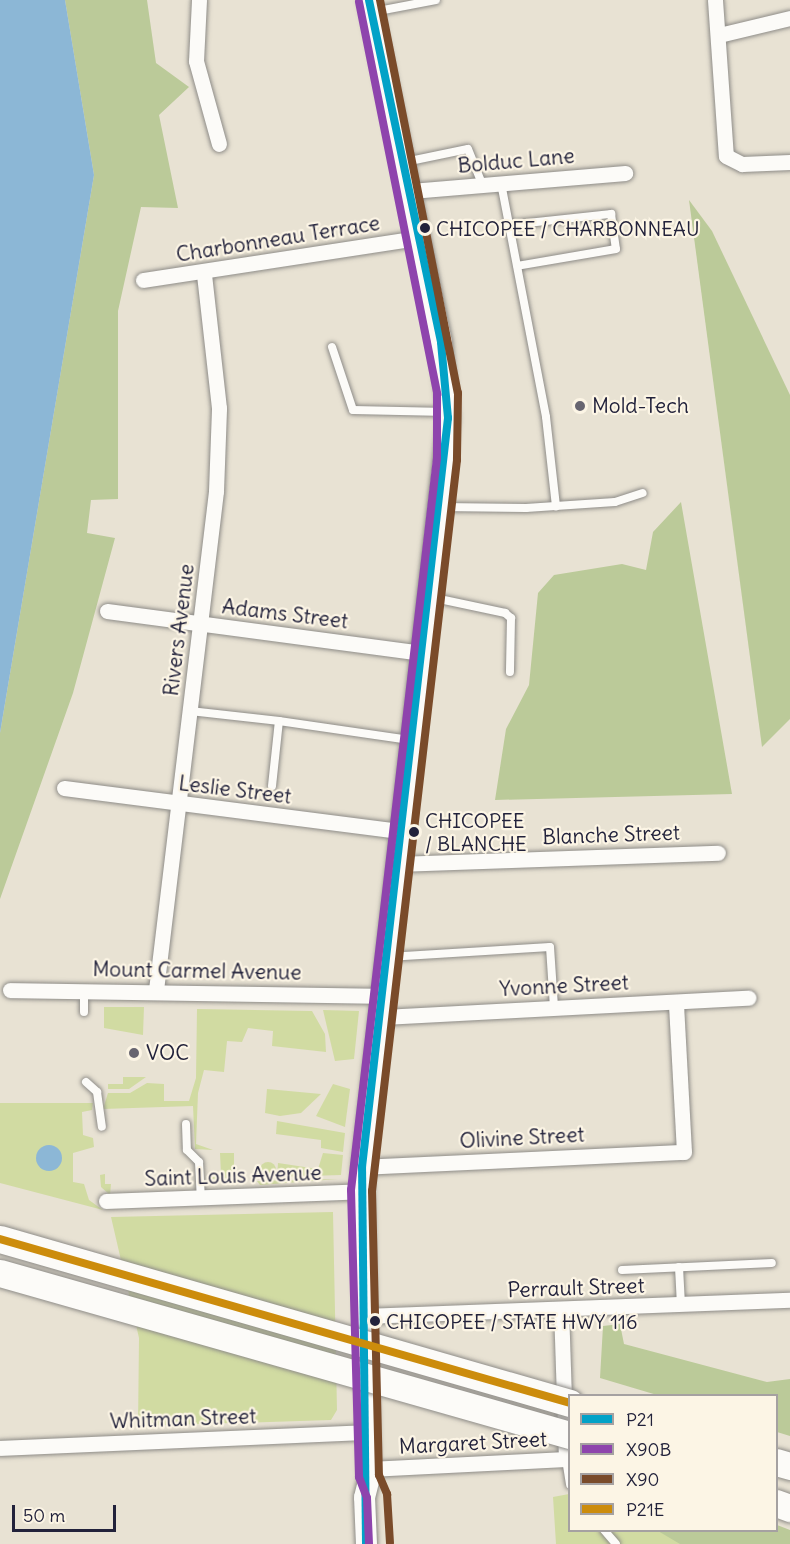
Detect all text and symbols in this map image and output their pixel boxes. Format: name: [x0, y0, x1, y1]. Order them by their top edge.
street label: Bolduc Lane: [457, 143, 575, 179]
street label: Charbonneau Terrace: [174, 210, 382, 268]
place label: CHICOPEE / CHARBONNEAU: [436, 216, 700, 240]
marker: CHICOPEE / CHARBONNEAU: [419, 222, 431, 234]
place label: Mold-Tech: [592, 393, 689, 419]
marker: Mold-Tech: [573, 399, 587, 413]
street label: Rivers Avenue: [158, 562, 200, 698]
street label: Adams Street: [221, 594, 349, 634]
street label: Leslie Street: [177, 771, 293, 809]
place label: CHICOPEE / BLANCHE: [425, 808, 527, 855]
street label: Blanche Street: [542, 820, 680, 850]
marker: CHICOPEE / BLANCHE: [408, 826, 420, 838]
street label: Mount Carmel Avenue: [92, 957, 302, 985]
street label: Yvonne Street: [499, 970, 629, 1002]
place label: VOC: [146, 1040, 189, 1066]
marker: VOC: [127, 1046, 141, 1060]
street label: Olivine Street: [459, 1122, 585, 1154]
street label: Saint Louis Avenue: [144, 1160, 322, 1192]
street label: Perrault Street: [507, 1273, 645, 1303]
place label: CHICOPEE / STATE HWY 116: [386, 1309, 638, 1333]
marker: CHICOPEE / STATE HWY 116: [369, 1315, 381, 1327]
legend: [568, 1394, 778, 1532]
street label: Whitman Street: [109, 1404, 257, 1434]
text: P21: [626, 1408, 654, 1431]
street label: Margaret Street: [398, 1427, 548, 1459]
text: X90B: [626, 1438, 671, 1461]
text: X90: [626, 1468, 659, 1491]
scale bar: [15, 1493, 118, 1531]
text: P21E: [626, 1498, 664, 1521]
text: 50 m: [23, 1504, 65, 1527]

